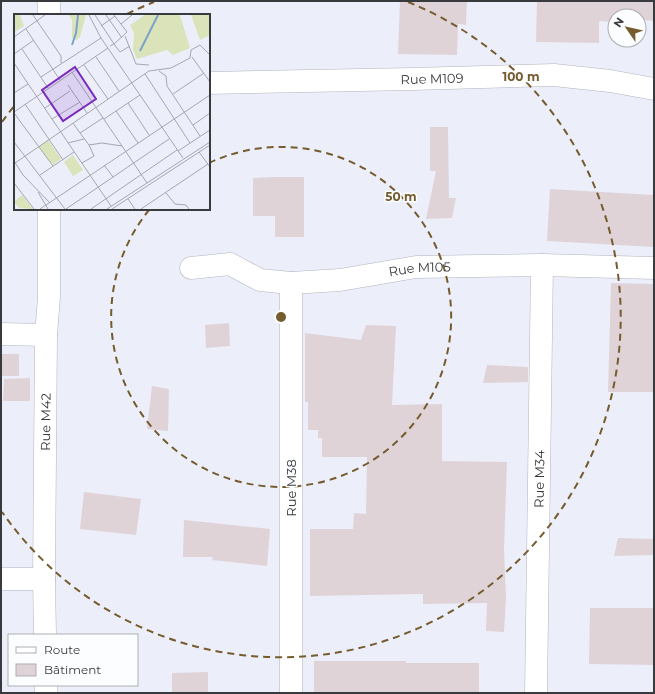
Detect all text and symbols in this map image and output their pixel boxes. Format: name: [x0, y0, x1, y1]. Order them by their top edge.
north arrow: [607, 8, 647, 48]
inset map: [14, 14, 210, 210]
text: N: [610, 15, 627, 30]
text: 100 m: [503, 69, 539, 84]
street label: Rue M109: [400, 70, 464, 87]
text: 50 m: [385, 189, 417, 204]
street label: Rue M105: [387, 258, 451, 280]
centre of rings: [274, 310, 288, 324]
street label: Rue M42: [37, 393, 54, 451]
street label: Rue M34: [531, 450, 547, 508]
street label: Rue M38: [283, 459, 299, 517]
legend: [8, 634, 138, 686]
text: Route: [44, 642, 80, 657]
text: Bâtiment: [44, 662, 101, 677]

